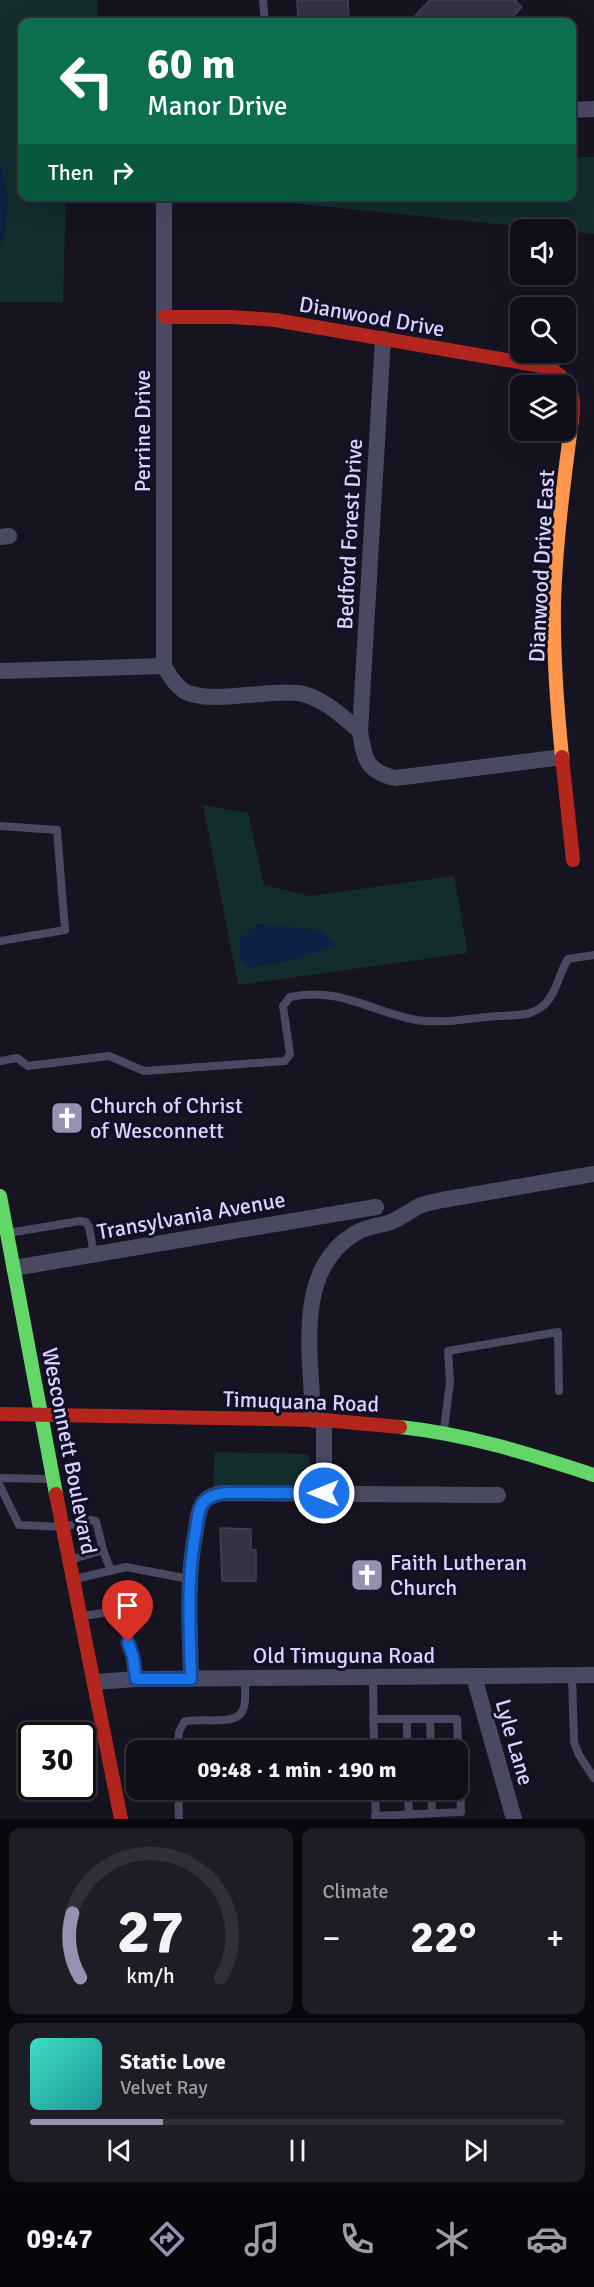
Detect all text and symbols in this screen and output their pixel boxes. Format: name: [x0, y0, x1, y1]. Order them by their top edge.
text: 60 m: [147, 39, 236, 90]
icon: left: [48, 42, 126, 120]
text: Manor Drive: [147, 90, 288, 123]
icon: right: [106, 156, 139, 189]
text: Then: [48, 159, 94, 186]
map controls: [510, 219, 576, 441]
button: sound: [510, 219, 576, 285]
street label: Dianwood Drive: [297, 290, 447, 343]
button: search: [510, 297, 576, 363]
street label: Perrine Drive: [129, 370, 156, 492]
button: layers: [510, 375, 576, 441]
street label: Bedford Forest Drive: [331, 438, 368, 630]
street label: Dianwood Drive East: [523, 469, 560, 663]
place label: Church of Christ of Wesconnett: [90, 1092, 243, 1144]
church icon: Church of Christ of Wesconnett: [49, 1100, 85, 1136]
street label: Transylvania Avenue: [95, 1186, 287, 1245]
street label: Wesconnett Boulevard: [36, 1346, 103, 1557]
street label: Timuquana Road: [222, 1385, 380, 1418]
position arrow: [292, 1461, 356, 1525]
place label: Faith Lutheran Church: [390, 1549, 527, 1601]
church icon: Faith Lutheran Church: [349, 1557, 385, 1593]
pin: [102, 1580, 153, 1642]
icon: arrive: [111, 1589, 144, 1622]
street label: Old Timuguna Road: [253, 1642, 435, 1669]
street label: Lyle Lane: [489, 1696, 540, 1788]
speed limit sign: 30: [18, 1722, 96, 1800]
text: 09:48 · 1 min · 190 m: [197, 1756, 397, 1783]
text: Climate: [323, 1879, 388, 1904]
text: 27: [117, 1893, 184, 1970]
text: 22°: [410, 1910, 477, 1965]
text: −: [323, 1918, 340, 1959]
text: +: [546, 1918, 564, 1959]
text: km/h: [126, 1963, 175, 1989]
text: Static Love: [120, 2048, 226, 2075]
text: Velvet Ray: [120, 2075, 208, 2100]
icon: previous: [103, 2134, 136, 2167]
icon: pause: [281, 2134, 314, 2167]
icon: next: [459, 2134, 492, 2167]
icon: directions: [146, 2218, 188, 2260]
icon: music: [241, 2218, 283, 2260]
icon: phone: [336, 2218, 378, 2260]
icon: climate: [431, 2218, 473, 2260]
icon: car: [526, 2218, 568, 2260]
text: 09:47: [26, 2223, 93, 2256]

